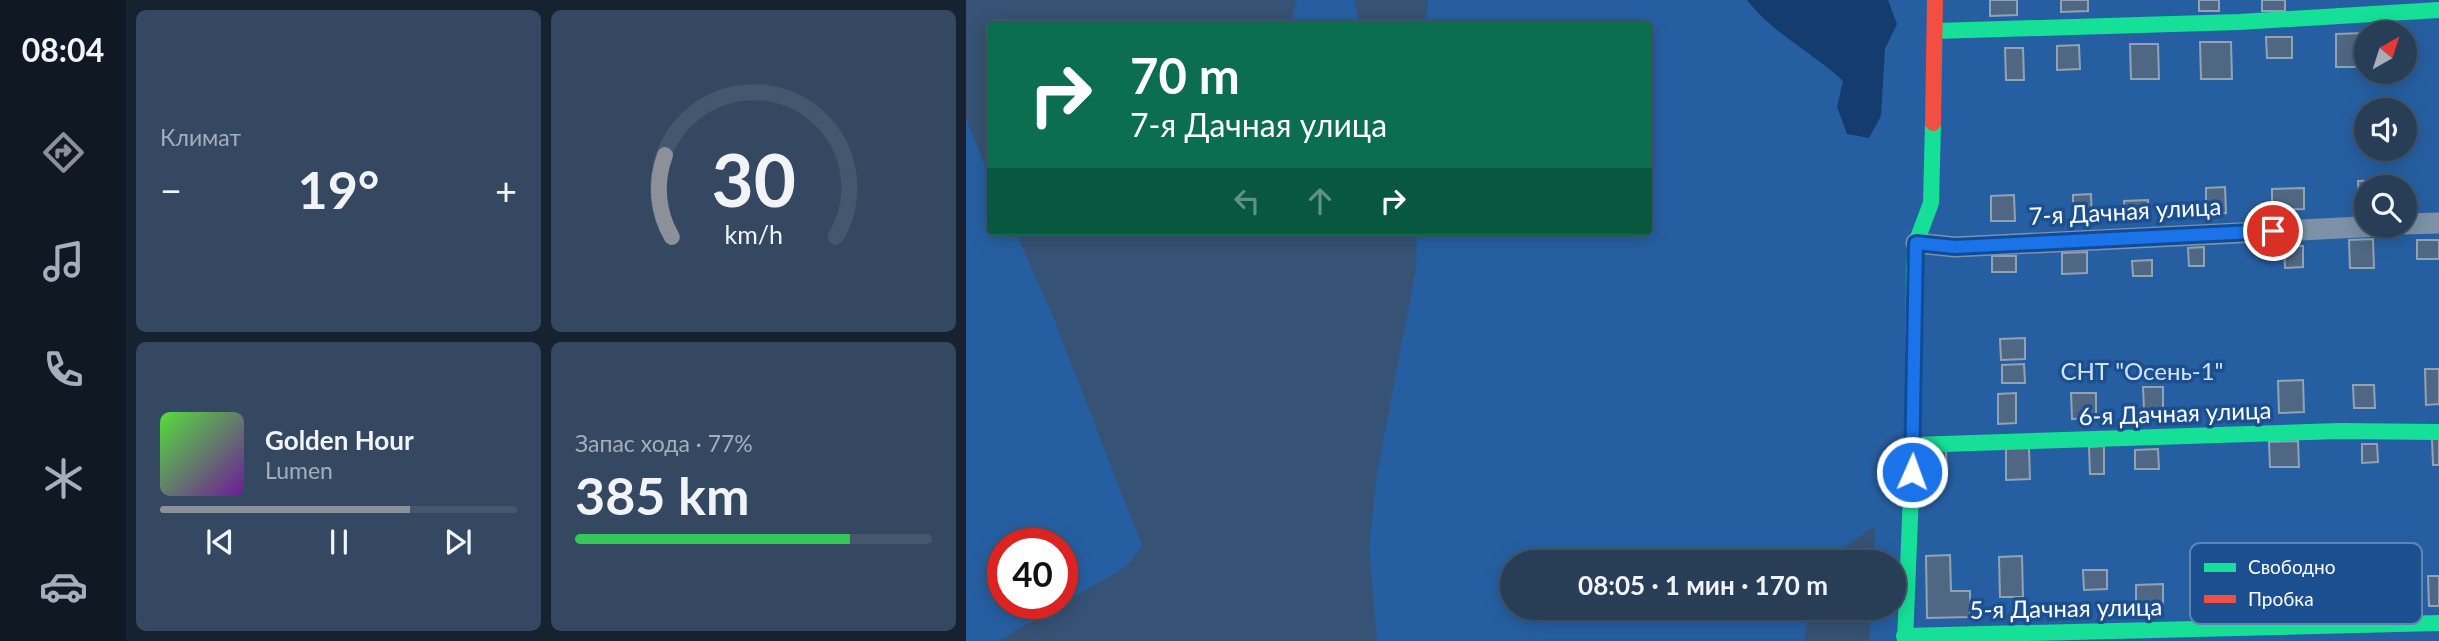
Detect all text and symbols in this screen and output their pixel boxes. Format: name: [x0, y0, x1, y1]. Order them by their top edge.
north arrow: [2354, 21, 2417, 84]
map controls: [2354, 21, 2417, 238]
text: 08:04: [22, 30, 104, 69]
text: 70 m: [1130, 46, 1240, 104]
icon: right: [1015, 49, 1106, 140]
button: sound: [2354, 98, 2417, 161]
text: 7-я Дачная улица: [1130, 105, 1387, 144]
text: Климат: [160, 123, 241, 151]
icon: directions: [39, 128, 88, 177]
text: 30: [711, 135, 796, 223]
text: 19°: [298, 158, 379, 220]
text: −: [160, 167, 182, 213]
text: +: [495, 167, 517, 213]
button: search: [2354, 175, 2417, 238]
icon: left: [1228, 182, 1266, 220]
icon: ahead: [1301, 182, 1339, 220]
icon: right: [1374, 182, 1412, 220]
street label: 7-я Дачная улица: [2028, 191, 2222, 230]
pin: [2243, 201, 2303, 261]
icon: arrive: [2254, 212, 2292, 250]
text: km/h: [724, 219, 783, 249]
icon: music: [39, 237, 88, 286]
icon: phone: [39, 345, 88, 394]
park label: СНТ "Осень-1": [2061, 356, 2223, 385]
street label: 6-я Дачная улица: [2078, 395, 2272, 430]
text: Golden Hour: [265, 424, 414, 456]
text: Запас хода · 77%: [575, 429, 753, 457]
position arrow: [1875, 435, 1949, 509]
icon: climate: [39, 454, 88, 503]
text: Lumen: [265, 456, 333, 484]
text: 385 km: [575, 464, 749, 526]
icon: previous: [201, 523, 239, 561]
icon: pause: [320, 523, 358, 561]
icon: next: [439, 523, 477, 561]
speed limit sign: 40: [987, 528, 1078, 619]
legend: [2190, 543, 2422, 624]
text: Свободно: [2248, 555, 2336, 578]
icon: car: [39, 562, 88, 611]
text: 08:05 · 1 мин · 170 m: [1578, 569, 1828, 601]
text: Пробка: [2248, 587, 2314, 610]
street label: 5-я Дачная улица: [1969, 591, 2163, 624]

